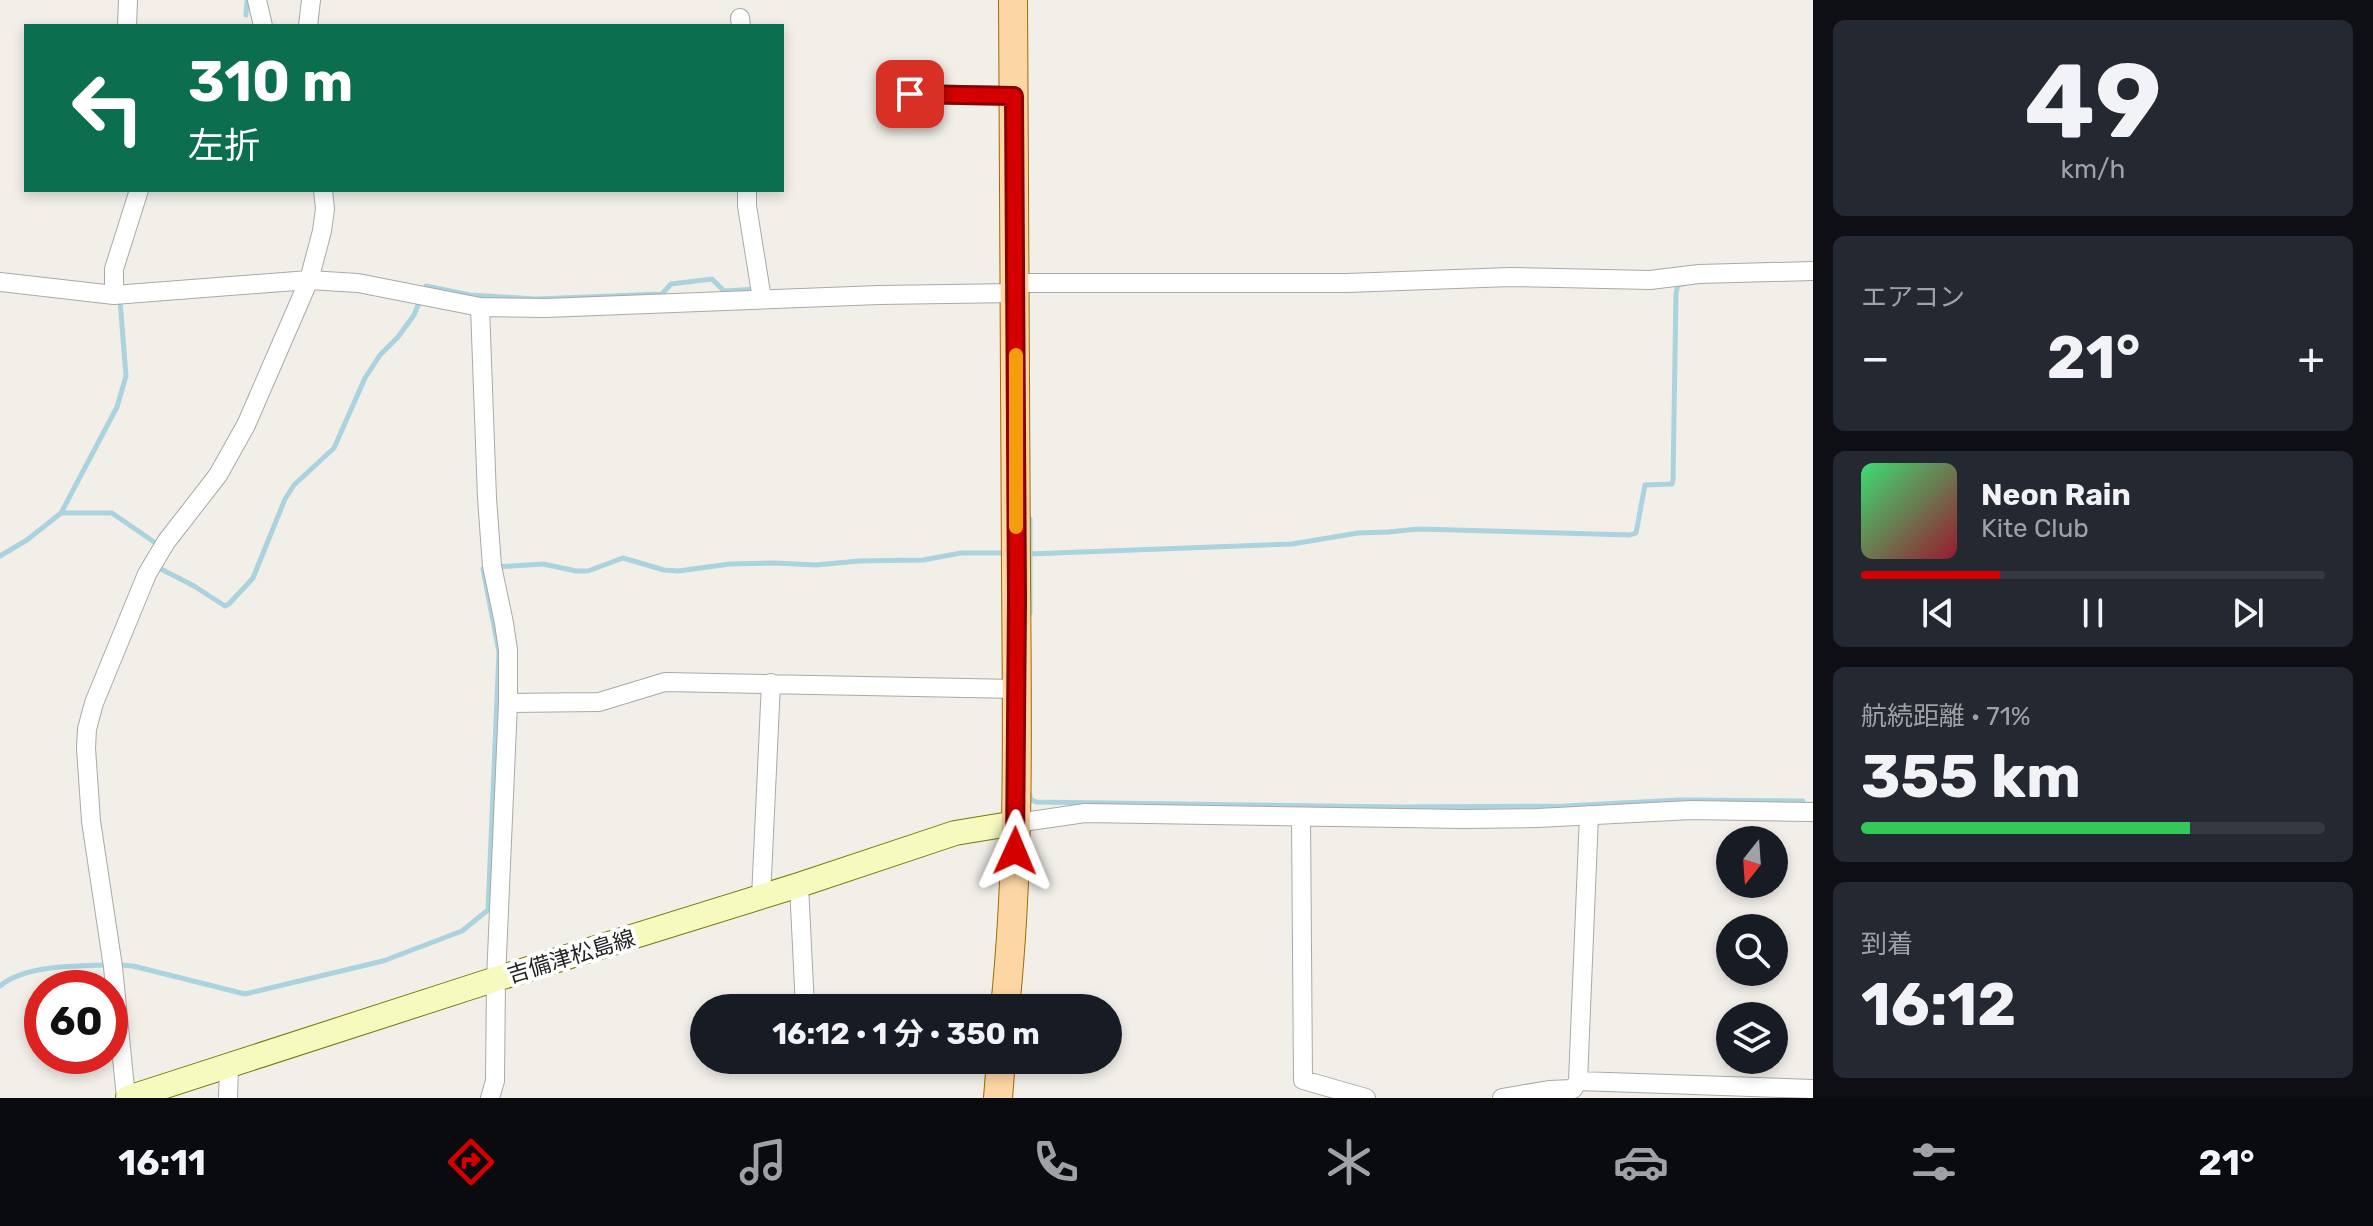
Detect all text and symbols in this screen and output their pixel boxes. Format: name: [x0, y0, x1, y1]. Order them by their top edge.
text: 49: [2024, 40, 2162, 163]
text: 310 m: [188, 49, 353, 115]
icon: left: [56, 56, 160, 160]
pin: [876, 60, 944, 128]
icon: arrive: [888, 72, 932, 116]
text: 左折: [188, 124, 260, 167]
text: km/h: [2061, 154, 2125, 185]
text: エアコン: [1861, 282, 1965, 313]
text: 21°: [2047, 322, 2140, 393]
text: −: [1861, 332, 1890, 384]
text: +: [2298, 332, 2325, 384]
text: Neon Rain: [1981, 477, 2131, 513]
text: Kite Club: [1981, 513, 2089, 544]
icon: previous: [1916, 591, 1960, 635]
icon: pause: [2071, 591, 2115, 635]
icon: next: [2226, 591, 2270, 635]
text: 航続距離 · 71%: [1861, 701, 2031, 732]
text: 355 km: [1861, 741, 2081, 812]
position arrow: [973, 809, 1057, 893]
north arrow: [1716, 826, 1788, 898]
map controls: [1716, 826, 1788, 1074]
button: search: [1716, 914, 1788, 986]
street label: 吉備津松島線: [504, 924, 638, 989]
text: 到着: [1861, 929, 1913, 960]
text: 16:12: [1861, 969, 2016, 1040]
speed limit sign: 60: [24, 970, 128, 1074]
button: layers: [1716, 1002, 1788, 1074]
text: 16:12 · 1 分 · 350 m: [772, 1016, 1040, 1052]
icon: directions: [443, 1134, 499, 1190]
icon: music: [735, 1134, 791, 1190]
icon: phone: [1028, 1134, 1084, 1190]
icon: climate: [1321, 1134, 1377, 1190]
icon: car: [1613, 1134, 1669, 1190]
icon: filters: [1906, 1134, 1962, 1190]
text: 16:11: [118, 1141, 206, 1184]
text: 21°: [2199, 1141, 2255, 1184]

